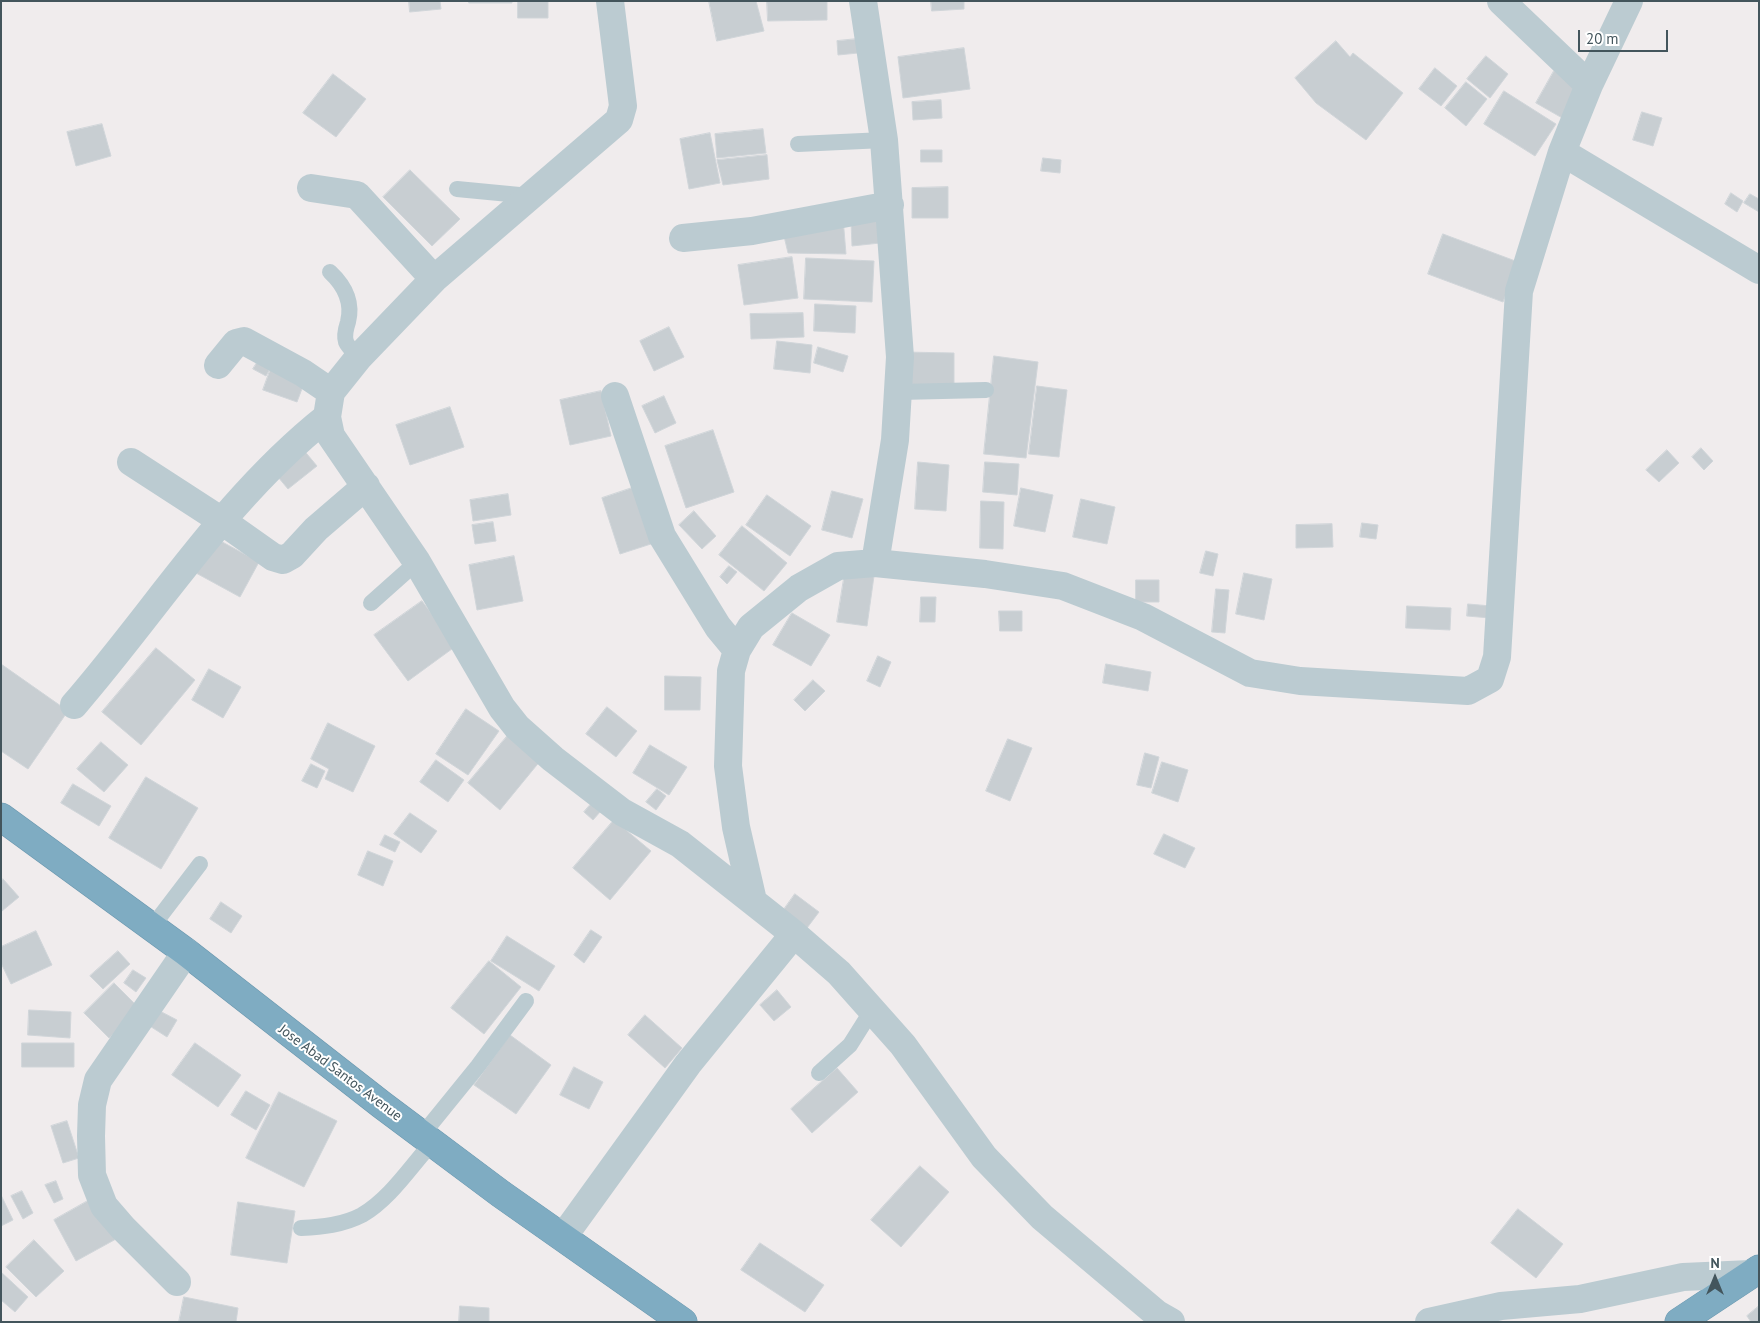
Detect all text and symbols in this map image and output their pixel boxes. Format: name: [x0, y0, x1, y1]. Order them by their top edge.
scale bar: [1580, 20, 1670, 52]
text: 20 m: [1586, 29, 1619, 48]
street label: Jose Abad Santos Avenue: [275, 1021, 405, 1125]
north arrow: [1690, 1253, 1740, 1303]
text: N: [1710, 1254, 1720, 1272]

